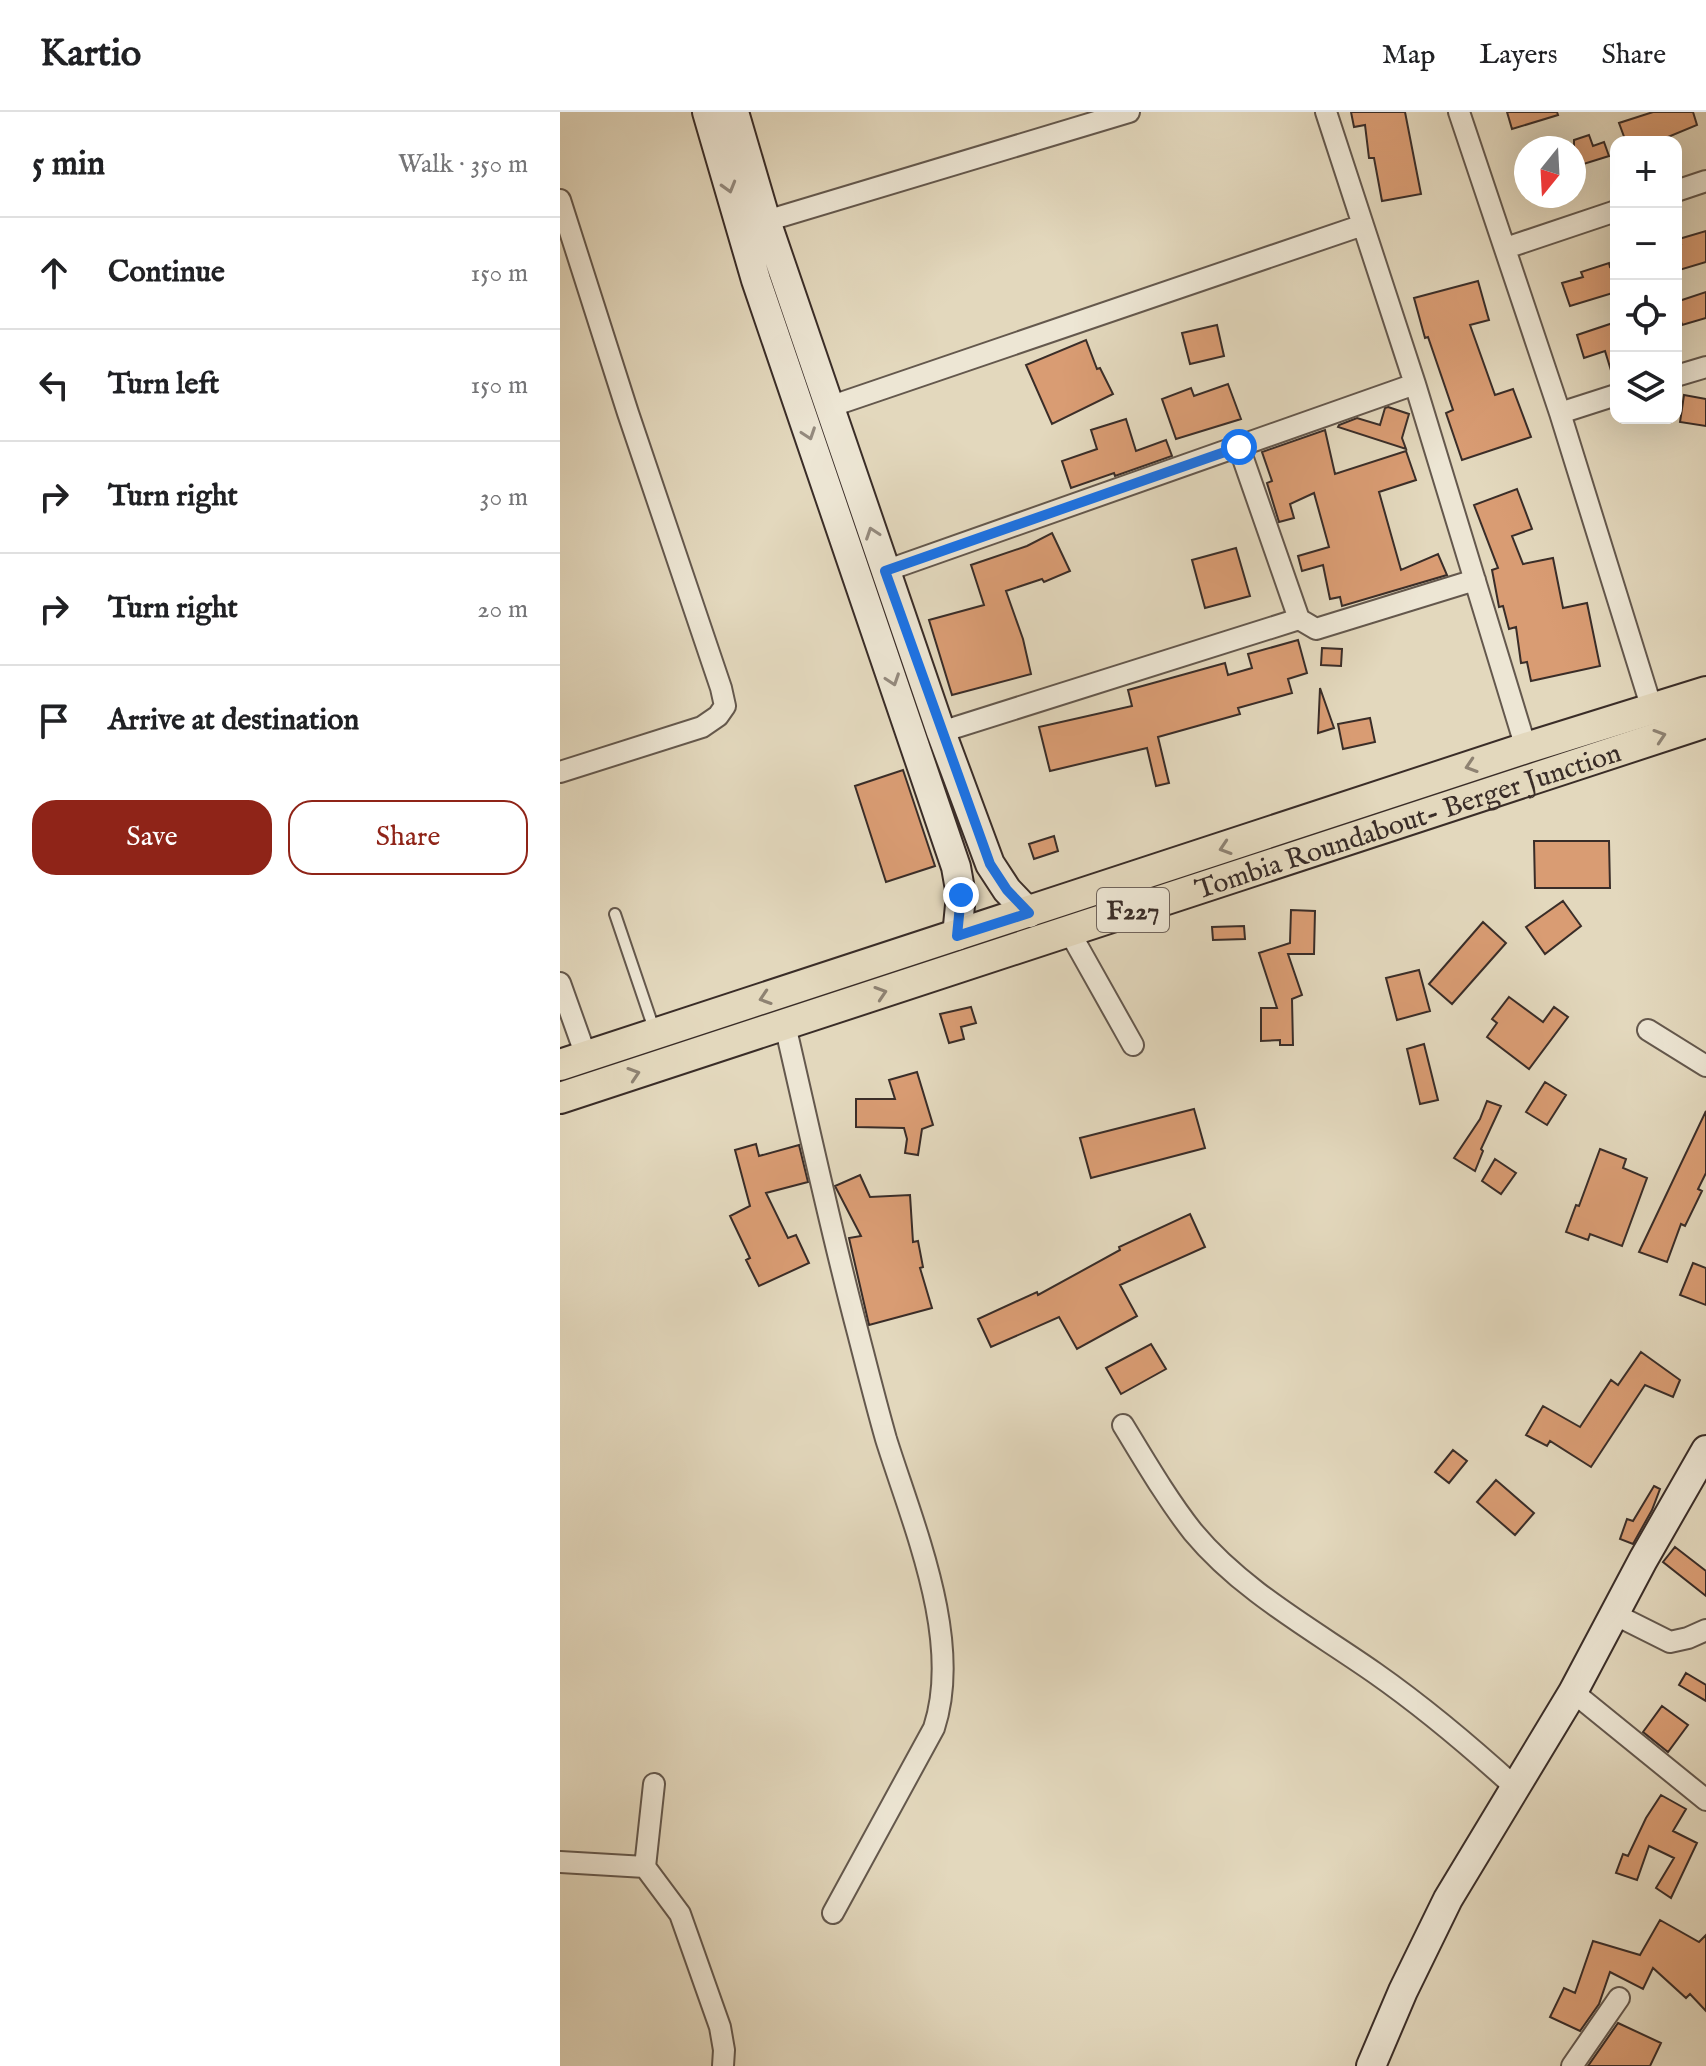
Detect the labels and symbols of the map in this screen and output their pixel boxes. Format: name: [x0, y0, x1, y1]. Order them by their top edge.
north arrow: [1514, 136, 1586, 208]
one-way arrow: [720, 179, 736, 193]
one-way arrow: [799, 427, 815, 441]
route start: [1221, 429, 1257, 465]
one-way arrow: [866, 527, 882, 541]
one-way arrow: [883, 673, 899, 687]
one-way arrow: [1653, 729, 1666, 745]
street label: Tombia Roundabout- Berger Junction: [1191, 736, 1626, 908]
one-way arrow: [1465, 756, 1479, 772]
one-way arrow: [1218, 838, 1232, 854]
route end: [943, 877, 979, 913]
road number: F227: [1097, 888, 1169, 932]
one-way arrow: [874, 986, 888, 1002]
one-way arrow: [758, 989, 772, 1005]
one-way arrow: [627, 1067, 641, 1083]

